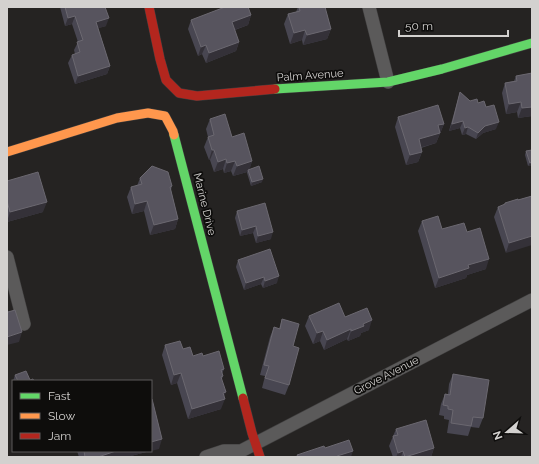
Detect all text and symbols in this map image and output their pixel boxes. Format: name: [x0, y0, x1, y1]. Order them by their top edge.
scale bar: [399, 12, 508, 38]
text: 50 m: [405, 19, 433, 33]
street label: Palm Avenue: [276, 67, 344, 84]
street label: Marine Drive: [190, 172, 219, 237]
street label: Grove Avenue: [352, 353, 421, 397]
legend: [12, 380, 152, 452]
text: Fast: [48, 389, 71, 403]
text: Slow: [48, 409, 75, 423]
north arrow: [487, 412, 527, 452]
text: Jam: [48, 429, 71, 443]
text: N: [491, 429, 506, 441]

